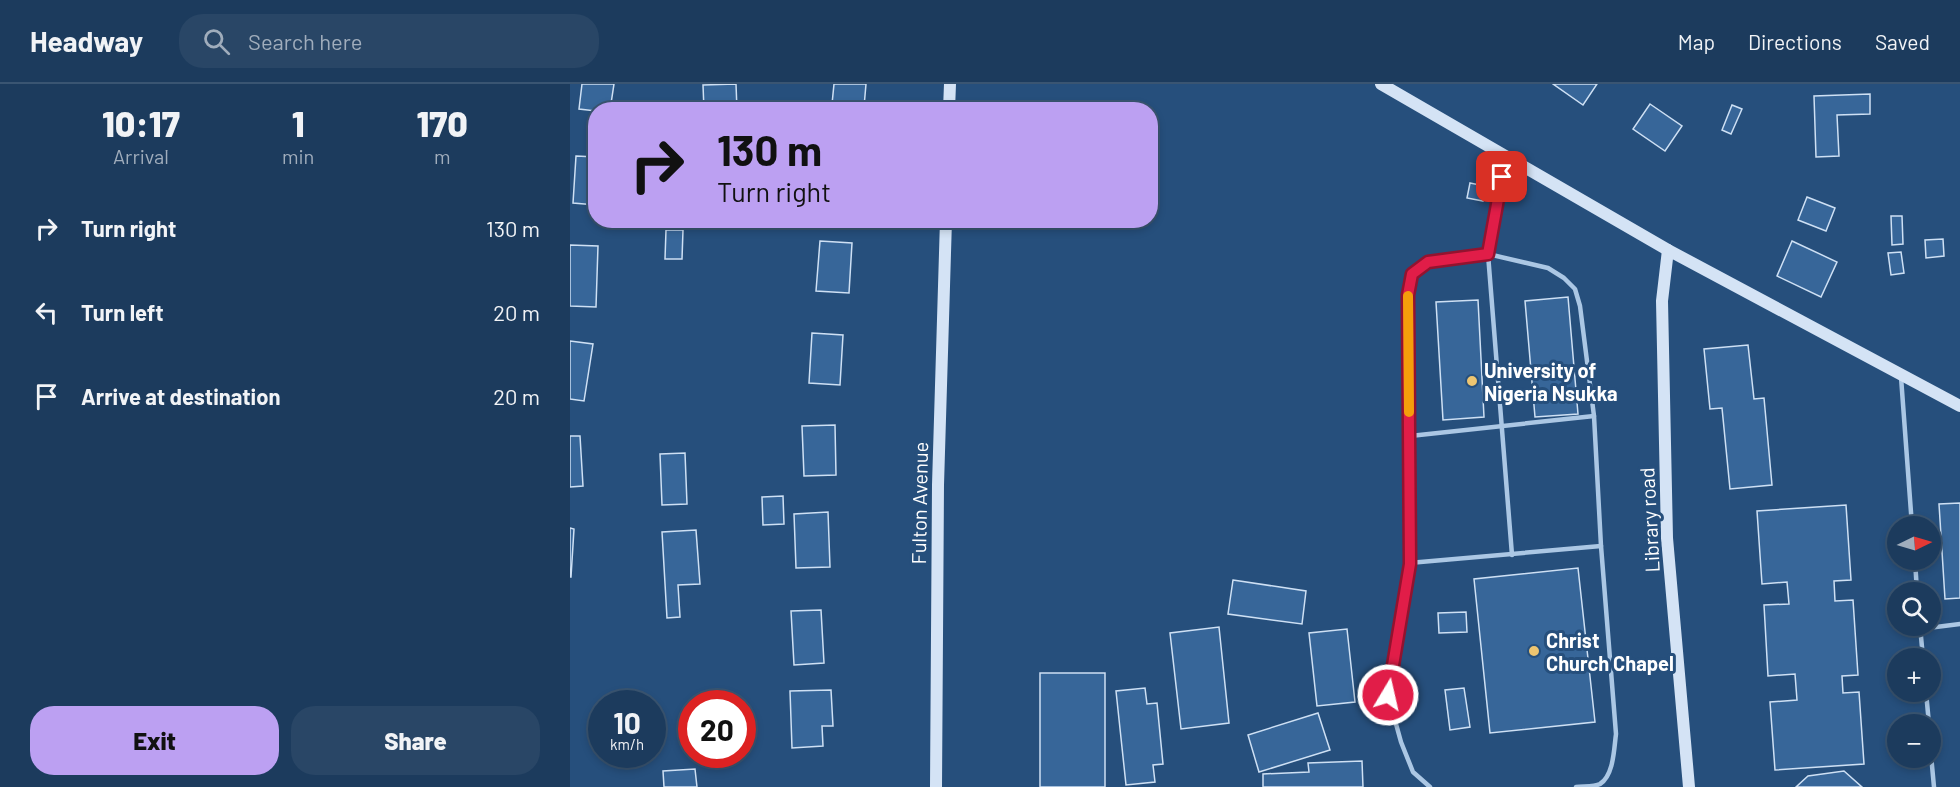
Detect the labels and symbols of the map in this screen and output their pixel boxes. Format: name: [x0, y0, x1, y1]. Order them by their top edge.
pin: [1476, 151, 1527, 202]
place label: University of Nigeria Nsukka: [1484, 358, 1617, 405]
marker: University of Nigeria Nsukka: [1465, 374, 1479, 388]
street label: Fulton Avenue: [906, 441, 932, 565]
street label: Library road: [1634, 467, 1664, 573]
north arrow: [1887, 516, 1941, 570]
place label: Christ Church Chapel: [1546, 628, 1674, 675]
marker: Christ Church Chapel: [1527, 644, 1541, 658]
position arrow: [1356, 663, 1420, 727]
speed limit sign: 20: [678, 690, 756, 768]

